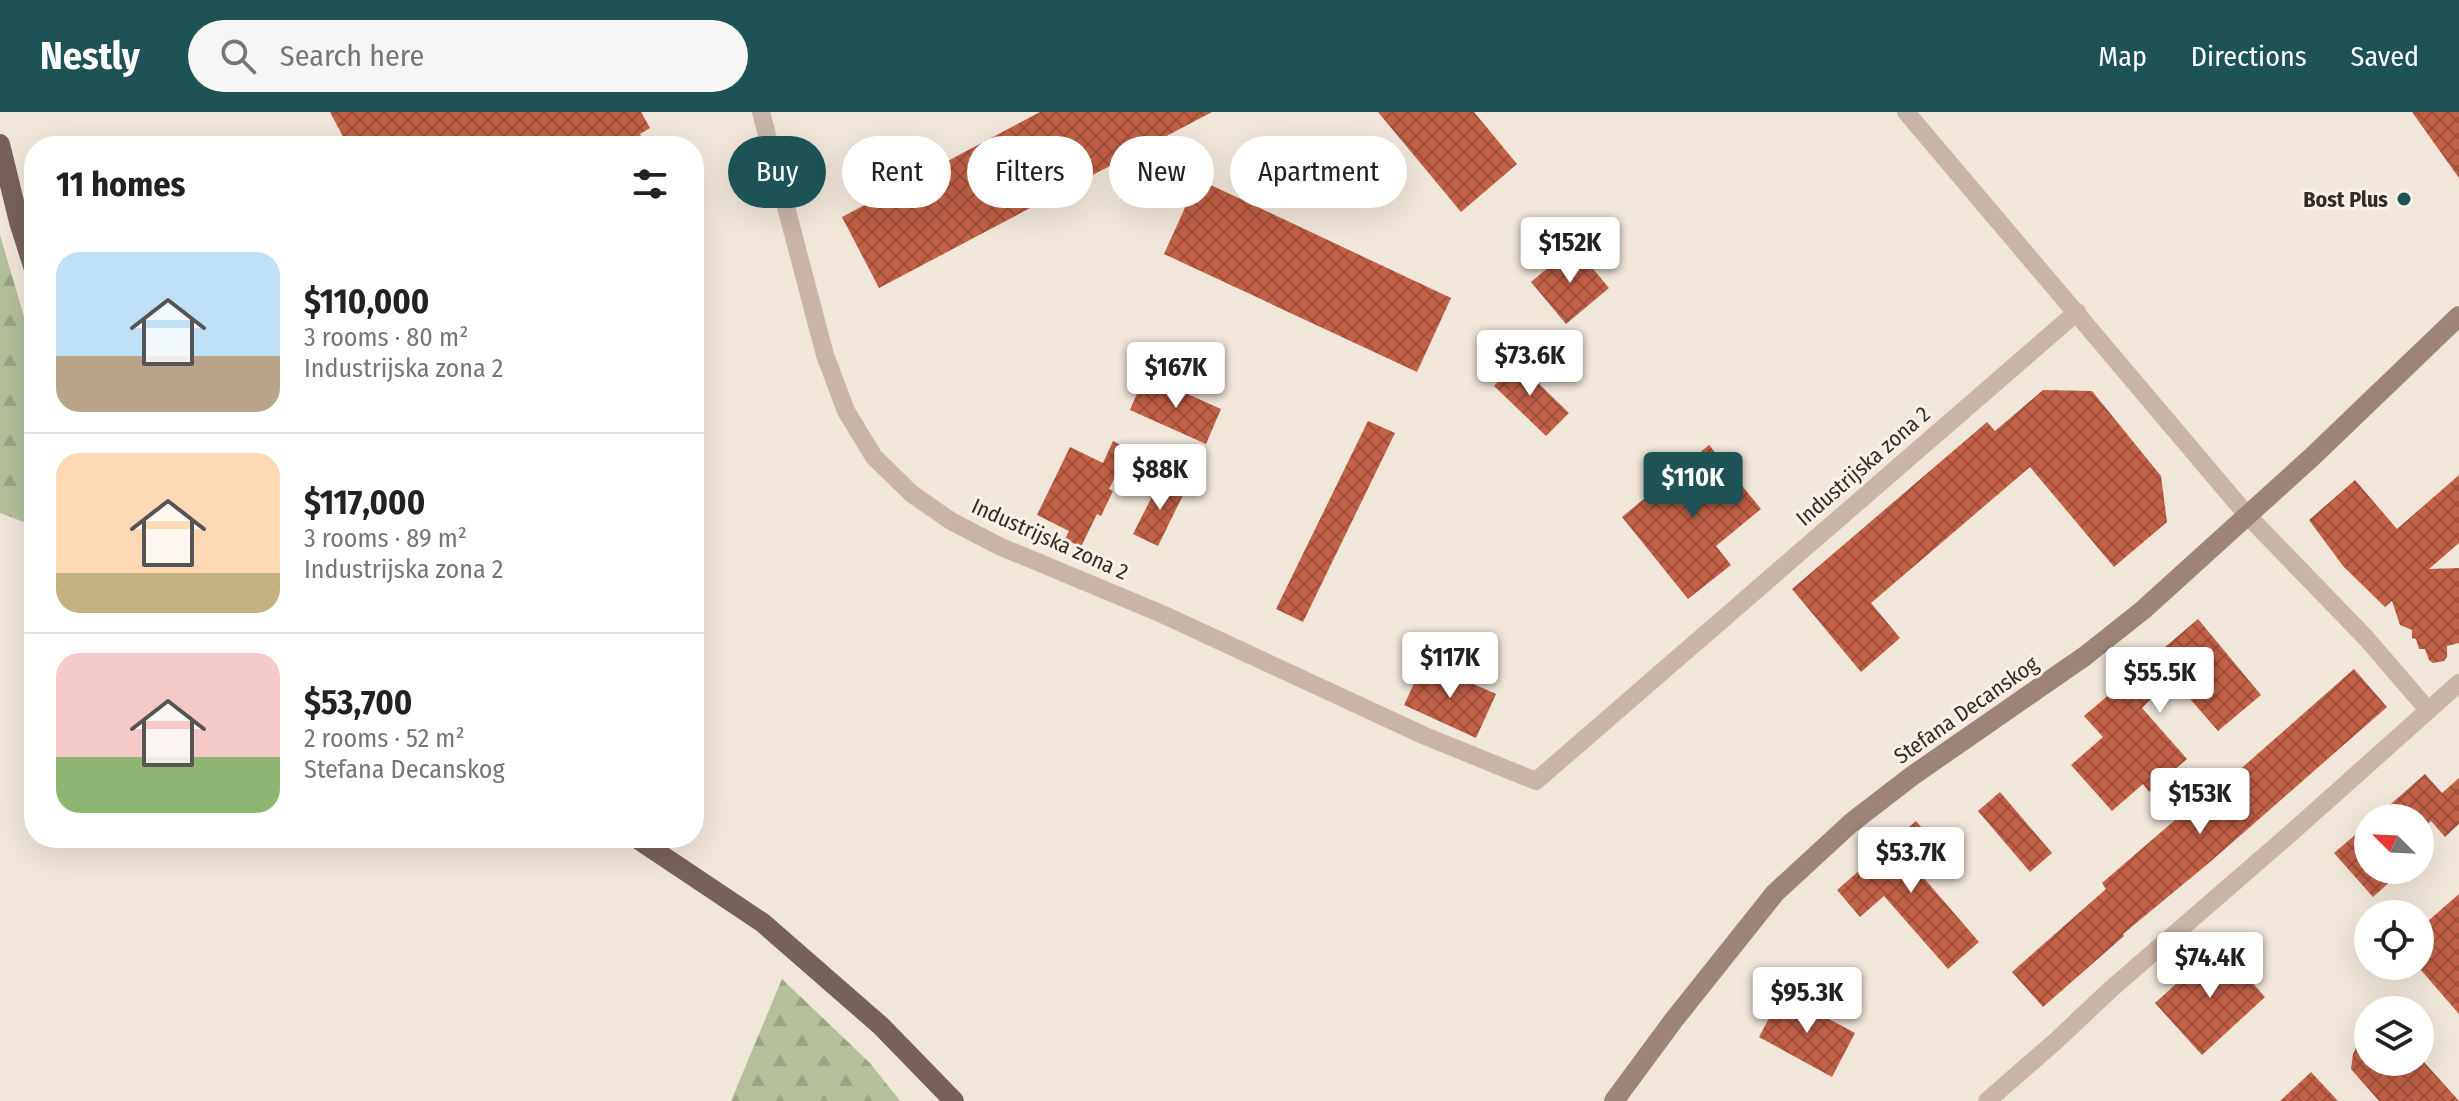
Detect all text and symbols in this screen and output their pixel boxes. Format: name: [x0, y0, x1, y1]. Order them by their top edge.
search box: [188, 20, 748, 92]
text: Nestly: [40, 33, 140, 79]
icon: search: [216, 34, 260, 78]
text: Search here: [280, 38, 424, 74]
text: Map: [2098, 40, 2147, 73]
text: Directions: [2191, 40, 2307, 73]
text: Saved: [2351, 40, 2419, 73]
chip: Buy: [728, 136, 826, 208]
chip: Rent: [842, 136, 951, 208]
chip: Filters: [967, 136, 1093, 208]
chip: New: [1109, 136, 1214, 208]
chip: Apartment: [1230, 136, 1407, 208]
icon: filters: [628, 162, 672, 206]
text: 11 homes: [56, 164, 185, 205]
place label: Bost Plus: [2303, 186, 2388, 213]
marker: Bost Plus: [2395, 190, 2413, 208]
pin: $152K: [1514, 217, 1626, 285]
text: $152K: [1539, 227, 1601, 258]
text: $110,000: [304, 281, 429, 322]
icon: home: [120, 284, 216, 380]
text: 3 rooms · 80 m²: [304, 322, 468, 353]
pin: $73.6K: [1465, 330, 1595, 398]
text: $73.6K: [1495, 340, 1565, 371]
pin: $167K: [1120, 342, 1232, 410]
text: $167K: [1145, 352, 1207, 383]
text: Industrijska zona 2: [304, 353, 503, 384]
street label: Industrijska zona 2: [1791, 400, 1935, 532]
pin: $88K: [1113, 444, 1207, 512]
pin: $110K: [1637, 452, 1749, 520]
text: $88K: [1132, 454, 1188, 485]
text: $110K: [1662, 462, 1724, 493]
text: $117,000: [304, 482, 425, 523]
icon: home: [120, 485, 216, 581]
street label: Industrijska zona 2: [967, 492, 1133, 586]
text: 3 rooms · 89 m²: [304, 523, 467, 554]
text: Industrijska zona 2: [304, 554, 503, 585]
pin: $117K: [1394, 632, 1506, 700]
text: $117K: [1420, 642, 1480, 673]
pin: $55.5K: [2095, 647, 2225, 715]
street label: Stefana Decanskog: [1889, 650, 2044, 770]
text: $55.5K: [2124, 657, 2196, 688]
text: $53,700: [304, 682, 412, 723]
icon: home: [120, 685, 216, 781]
text: 2 rooms · 52 m²: [304, 723, 465, 754]
text: Stefana Decanskog: [304, 754, 505, 785]
pin: $153K: [2144, 768, 2256, 836]
text: $153K: [2169, 778, 2231, 809]
north arrow: [2354, 804, 2434, 884]
map controls: [2354, 804, 2434, 1076]
pin: $53.7K: [1846, 827, 1976, 895]
text: $53.7K: [1876, 837, 1946, 868]
button: locate: [2354, 900, 2434, 980]
pin: $74.4K: [2145, 932, 2275, 1000]
text: $74.4K: [2175, 942, 2245, 973]
pin: $95.3K: [1742, 967, 1872, 1035]
text: $95.3K: [1771, 977, 1843, 1008]
button: layers: [2354, 996, 2434, 1076]

